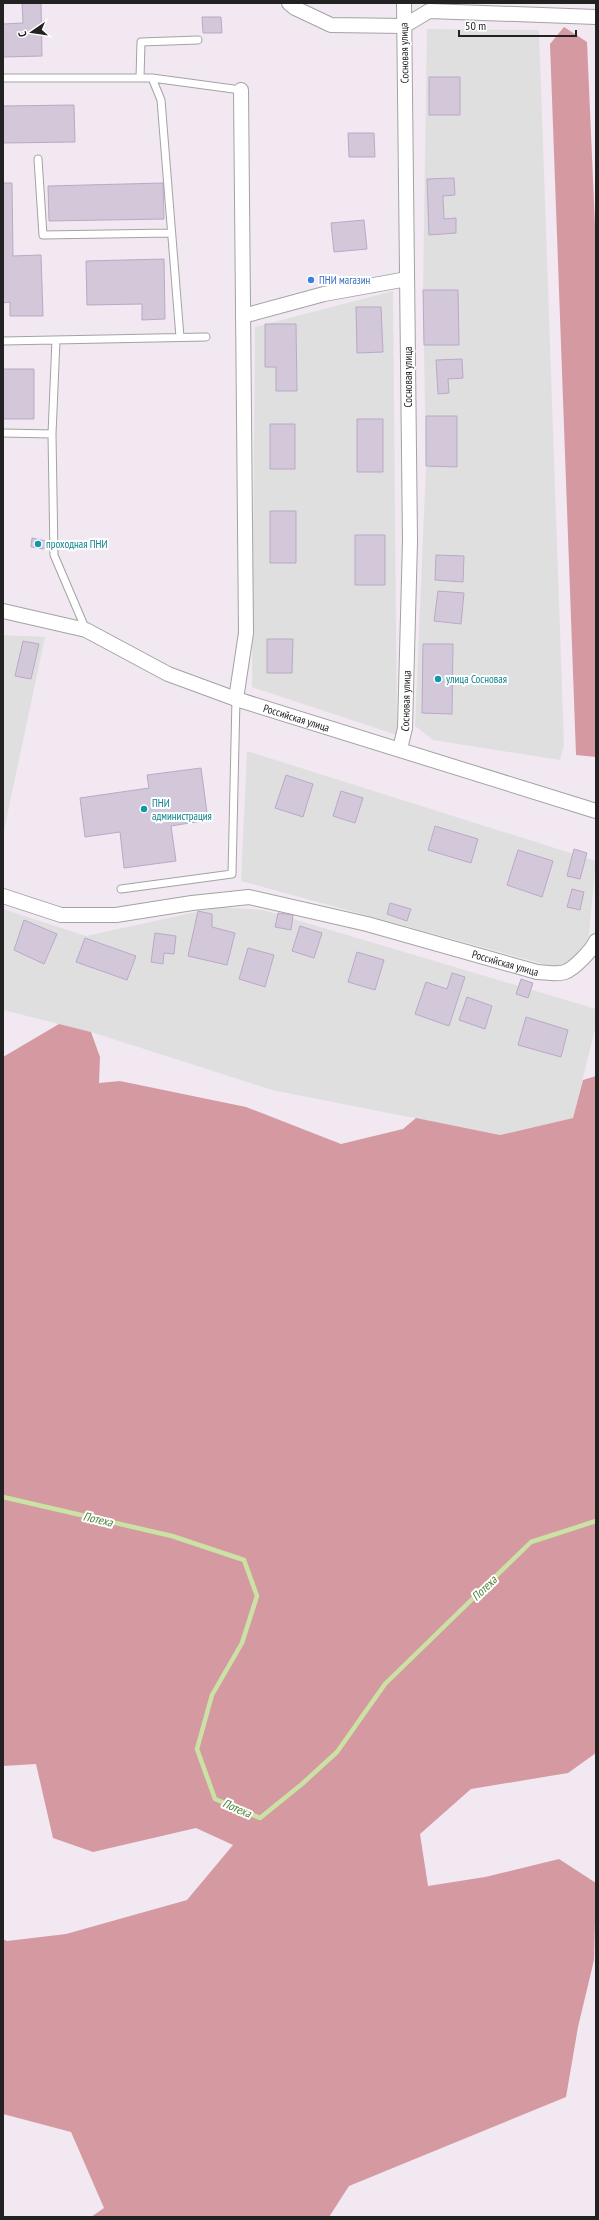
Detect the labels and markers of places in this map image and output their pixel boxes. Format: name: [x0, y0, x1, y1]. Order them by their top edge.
place label: ПНИ магазин: [319, 273, 370, 287]
marker: ПНИ магазин: [306, 275, 316, 285]
place label: проходная ПНИ: [46, 537, 107, 551]
marker: проходная ПНИ: [33, 539, 43, 549]
place label: улица Сосновая: [446, 672, 507, 686]
marker: улица Сосновая: [433, 674, 443, 684]
place label: ПНИ администрация: [152, 796, 212, 823]
marker: ПНИ администрация: [139, 804, 149, 814]

